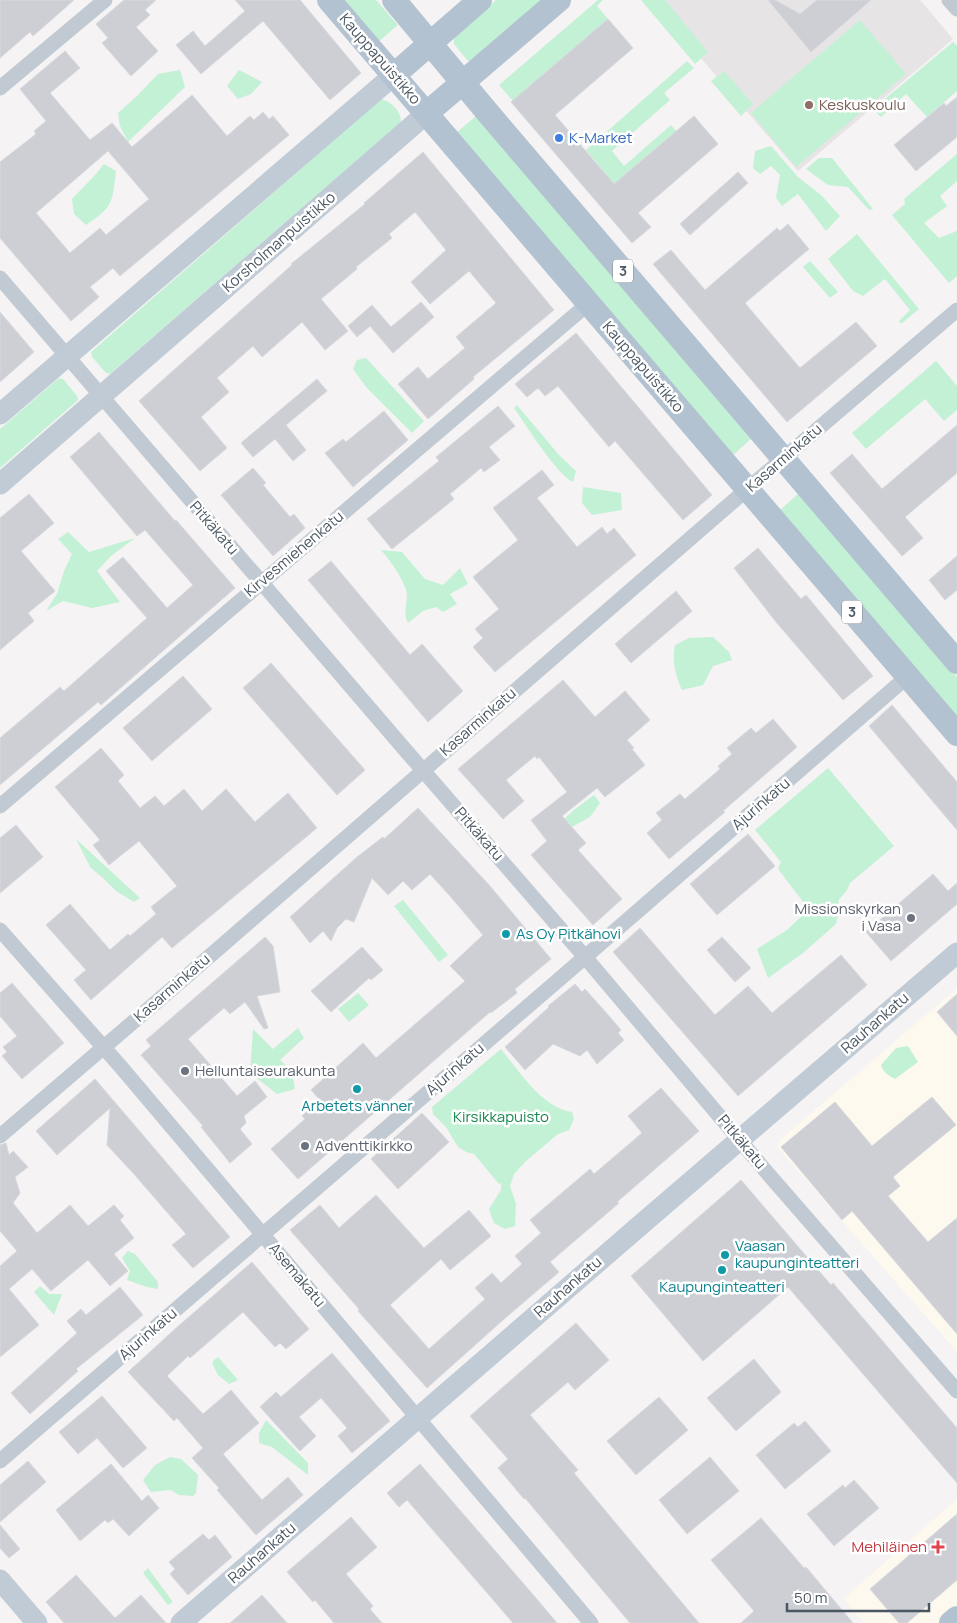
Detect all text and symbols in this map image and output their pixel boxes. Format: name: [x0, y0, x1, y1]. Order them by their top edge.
street label: Kauppapuistikko: [335, 9, 426, 109]
place label: Keskuskoulu: [819, 94, 906, 115]
marker: Keskuskoulu: [803, 99, 815, 111]
place label: K-Market: [569, 127, 633, 148]
marker: K-Market: [553, 132, 565, 144]
street label: Korsholmanpuistikko: [218, 186, 340, 297]
road number: 3: [613, 260, 633, 282]
street label: Kauppapuistikko: [598, 317, 689, 417]
street label: Kasarminkatu: [741, 419, 826, 497]
street label: Pitkäkatu: [185, 496, 244, 559]
street label: Kirvesmiehenkatu: [240, 506, 348, 601]
road number: 3: [842, 600, 862, 624]
street label: Kasarminkatu: [435, 683, 520, 761]
street label: Ajurinkatu: [727, 773, 794, 835]
street label: Pitkäkatu: [450, 802, 509, 865]
place label: Missionskyrkan i Vasa: [795, 898, 901, 936]
marker: Missionskyrkan i Vasa: [905, 912, 917, 924]
place label: As Oy Pitkähovi: [516, 923, 621, 944]
marker: As Oy Pitkähovi: [500, 928, 512, 940]
street label: Kasarminkatu: [129, 949, 214, 1027]
street label: Rauhankatu: [836, 987, 913, 1058]
street label: Ajurinkatu: [421, 1038, 488, 1100]
place label: Helluntaiseurakunta: [195, 1060, 335, 1081]
marker: Helluntaiseurakunta: [179, 1065, 191, 1077]
marker: Arbetets vänner: [351, 1083, 363, 1095]
place label: Arbetets vänner: [301, 1095, 413, 1116]
park label: Kirsikkapuisto: [453, 1106, 549, 1127]
street label: Pitkäkatu: [713, 1110, 771, 1173]
place label: Adventtikirkko: [315, 1135, 413, 1156]
marker: Adventtikirkko: [299, 1140, 311, 1152]
place label: Vaasan kaupunginteatteri: [735, 1235, 859, 1273]
street label: Asemakatu: [264, 1238, 330, 1311]
marker: Vaasan kaupunginteatteri: [719, 1249, 731, 1261]
street label: Rauhankatu: [529, 1251, 606, 1322]
marker: Kaupunginteatteri: [716, 1264, 728, 1276]
place label: Kaupunginteatteri: [659, 1276, 785, 1297]
street label: Ajurinkatu: [114, 1303, 181, 1365]
street label: Rauhankatu: [223, 1517, 300, 1588]
place label: Mehiläinen: [852, 1536, 927, 1557]
marker: Mehiläinen: [931, 1540, 945, 1554]
scale bar: [787, 1580, 930, 1612]
text: 50 m: [794, 1587, 828, 1608]

